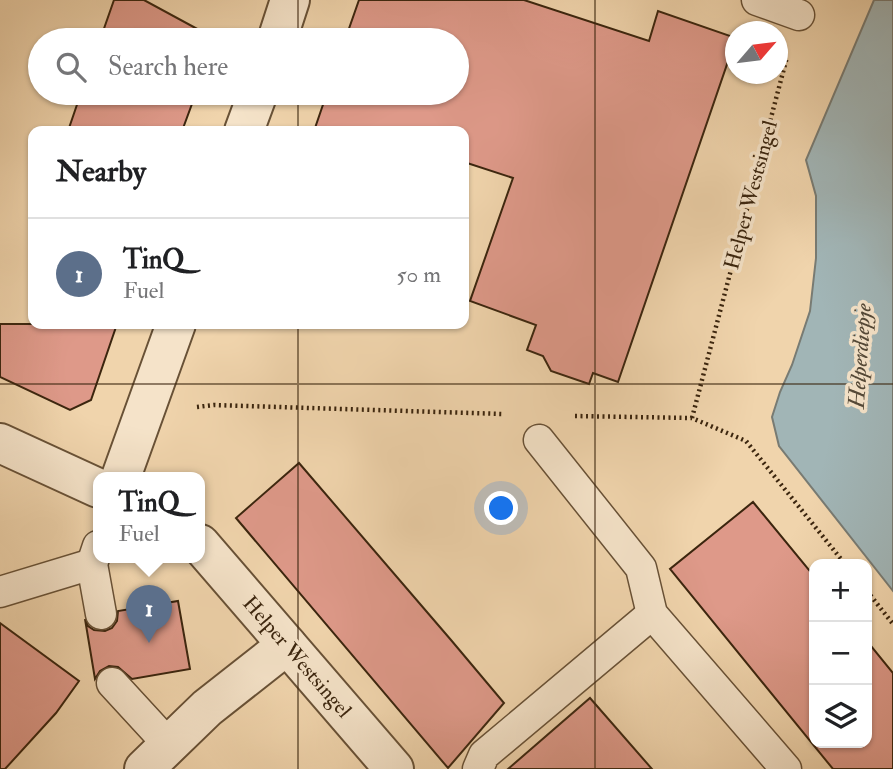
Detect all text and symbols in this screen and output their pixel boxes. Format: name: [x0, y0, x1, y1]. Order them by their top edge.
north arrow: [725, 21, 788, 84]
search box: [28, 28, 469, 105]
icon: search: [52, 48, 90, 86]
text: Search here: [108, 51, 228, 83]
street label: Helper Westsingel: [718, 117, 784, 272]
text: Nearby: [56, 153, 146, 190]
text: TinQ: [123, 244, 184, 276]
text: 1: [75, 260, 83, 289]
text: 50 m: [397, 260, 441, 289]
text: Fuel: [123, 276, 164, 305]
water label: Helperdiepje: [842, 302, 878, 410]
popup: [93, 472, 205, 563]
text: TinQ: [118, 487, 180, 519]
your location: [484, 491, 518, 525]
text: Fuel: [118, 519, 160, 548]
map controls: [809, 559, 872, 748]
button: +: [809, 559, 872, 622]
pin: 1: [126, 585, 172, 643]
street label: Helper Westsingel: [237, 590, 358, 724]
button: −: [809, 622, 872, 685]
button: layers: [809, 685, 872, 748]

